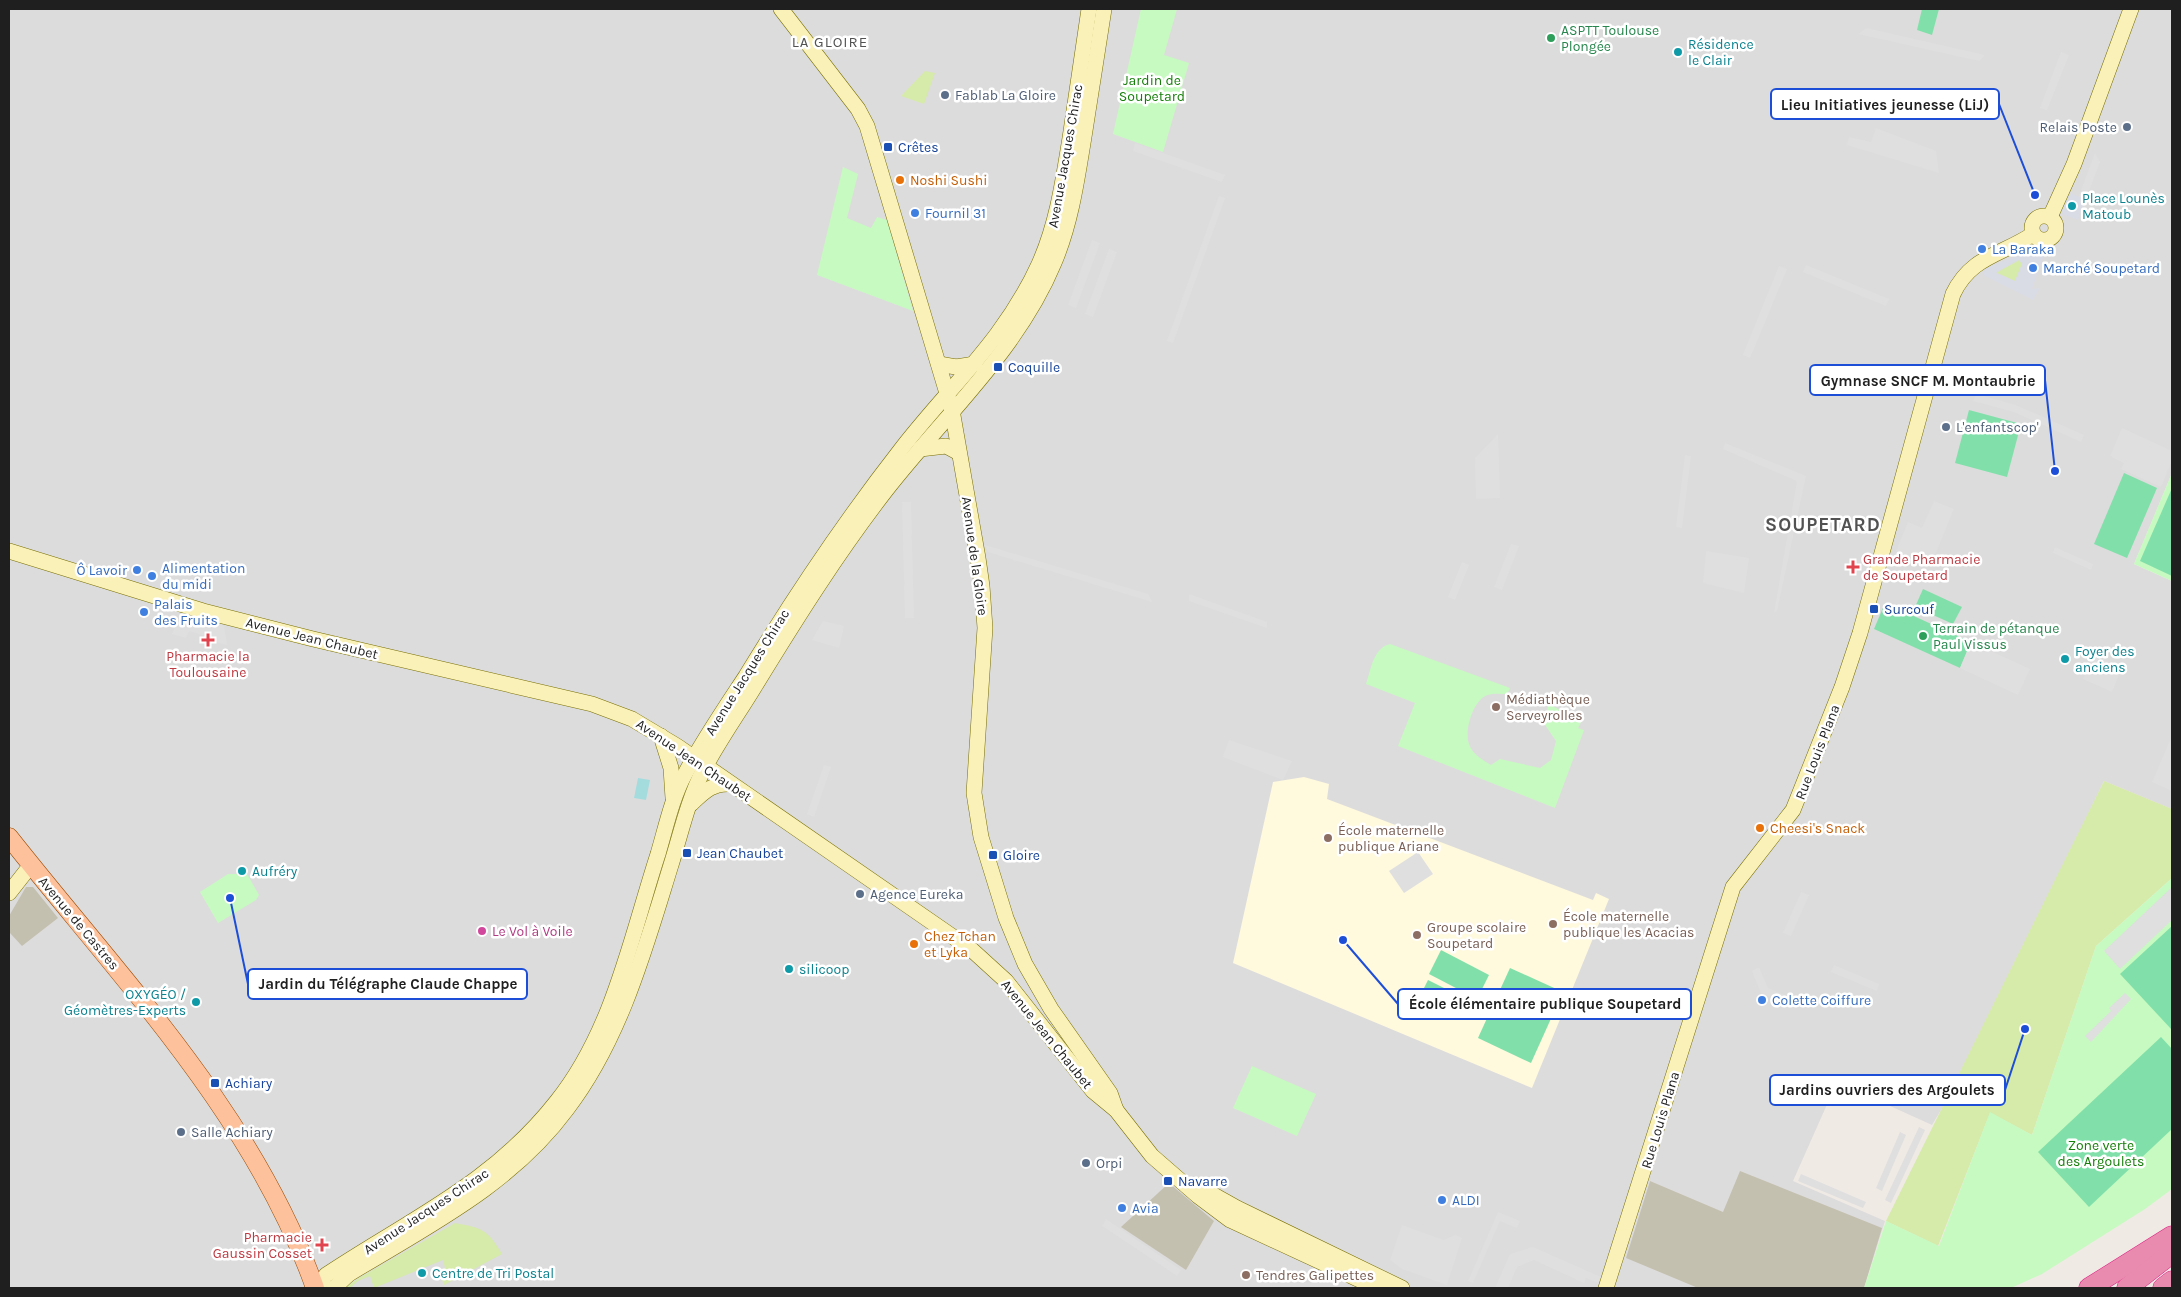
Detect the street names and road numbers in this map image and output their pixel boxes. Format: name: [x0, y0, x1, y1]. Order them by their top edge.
street label: Avenue Jacques Chirac: [1044, 83, 1087, 229]
street label: Avenue de la Gloire: [958, 495, 991, 617]
street label: Avenue Jacques Chirac: [702, 606, 793, 739]
street label: Avenue Jean Chaubet: [244, 614, 380, 663]
street label: Rue Louis Plana: [1792, 702, 1843, 802]
street label: Avenue Jean Chaubet: [633, 715, 755, 805]
street label: Avenue de Castres: [35, 873, 123, 973]
street label: Avenue Jean Chaubet: [997, 976, 1096, 1092]
street label: Rue Louis Plana: [1638, 1070, 1683, 1171]
street label: Avenue Jacques Chirac: [361, 1165, 492, 1258]

